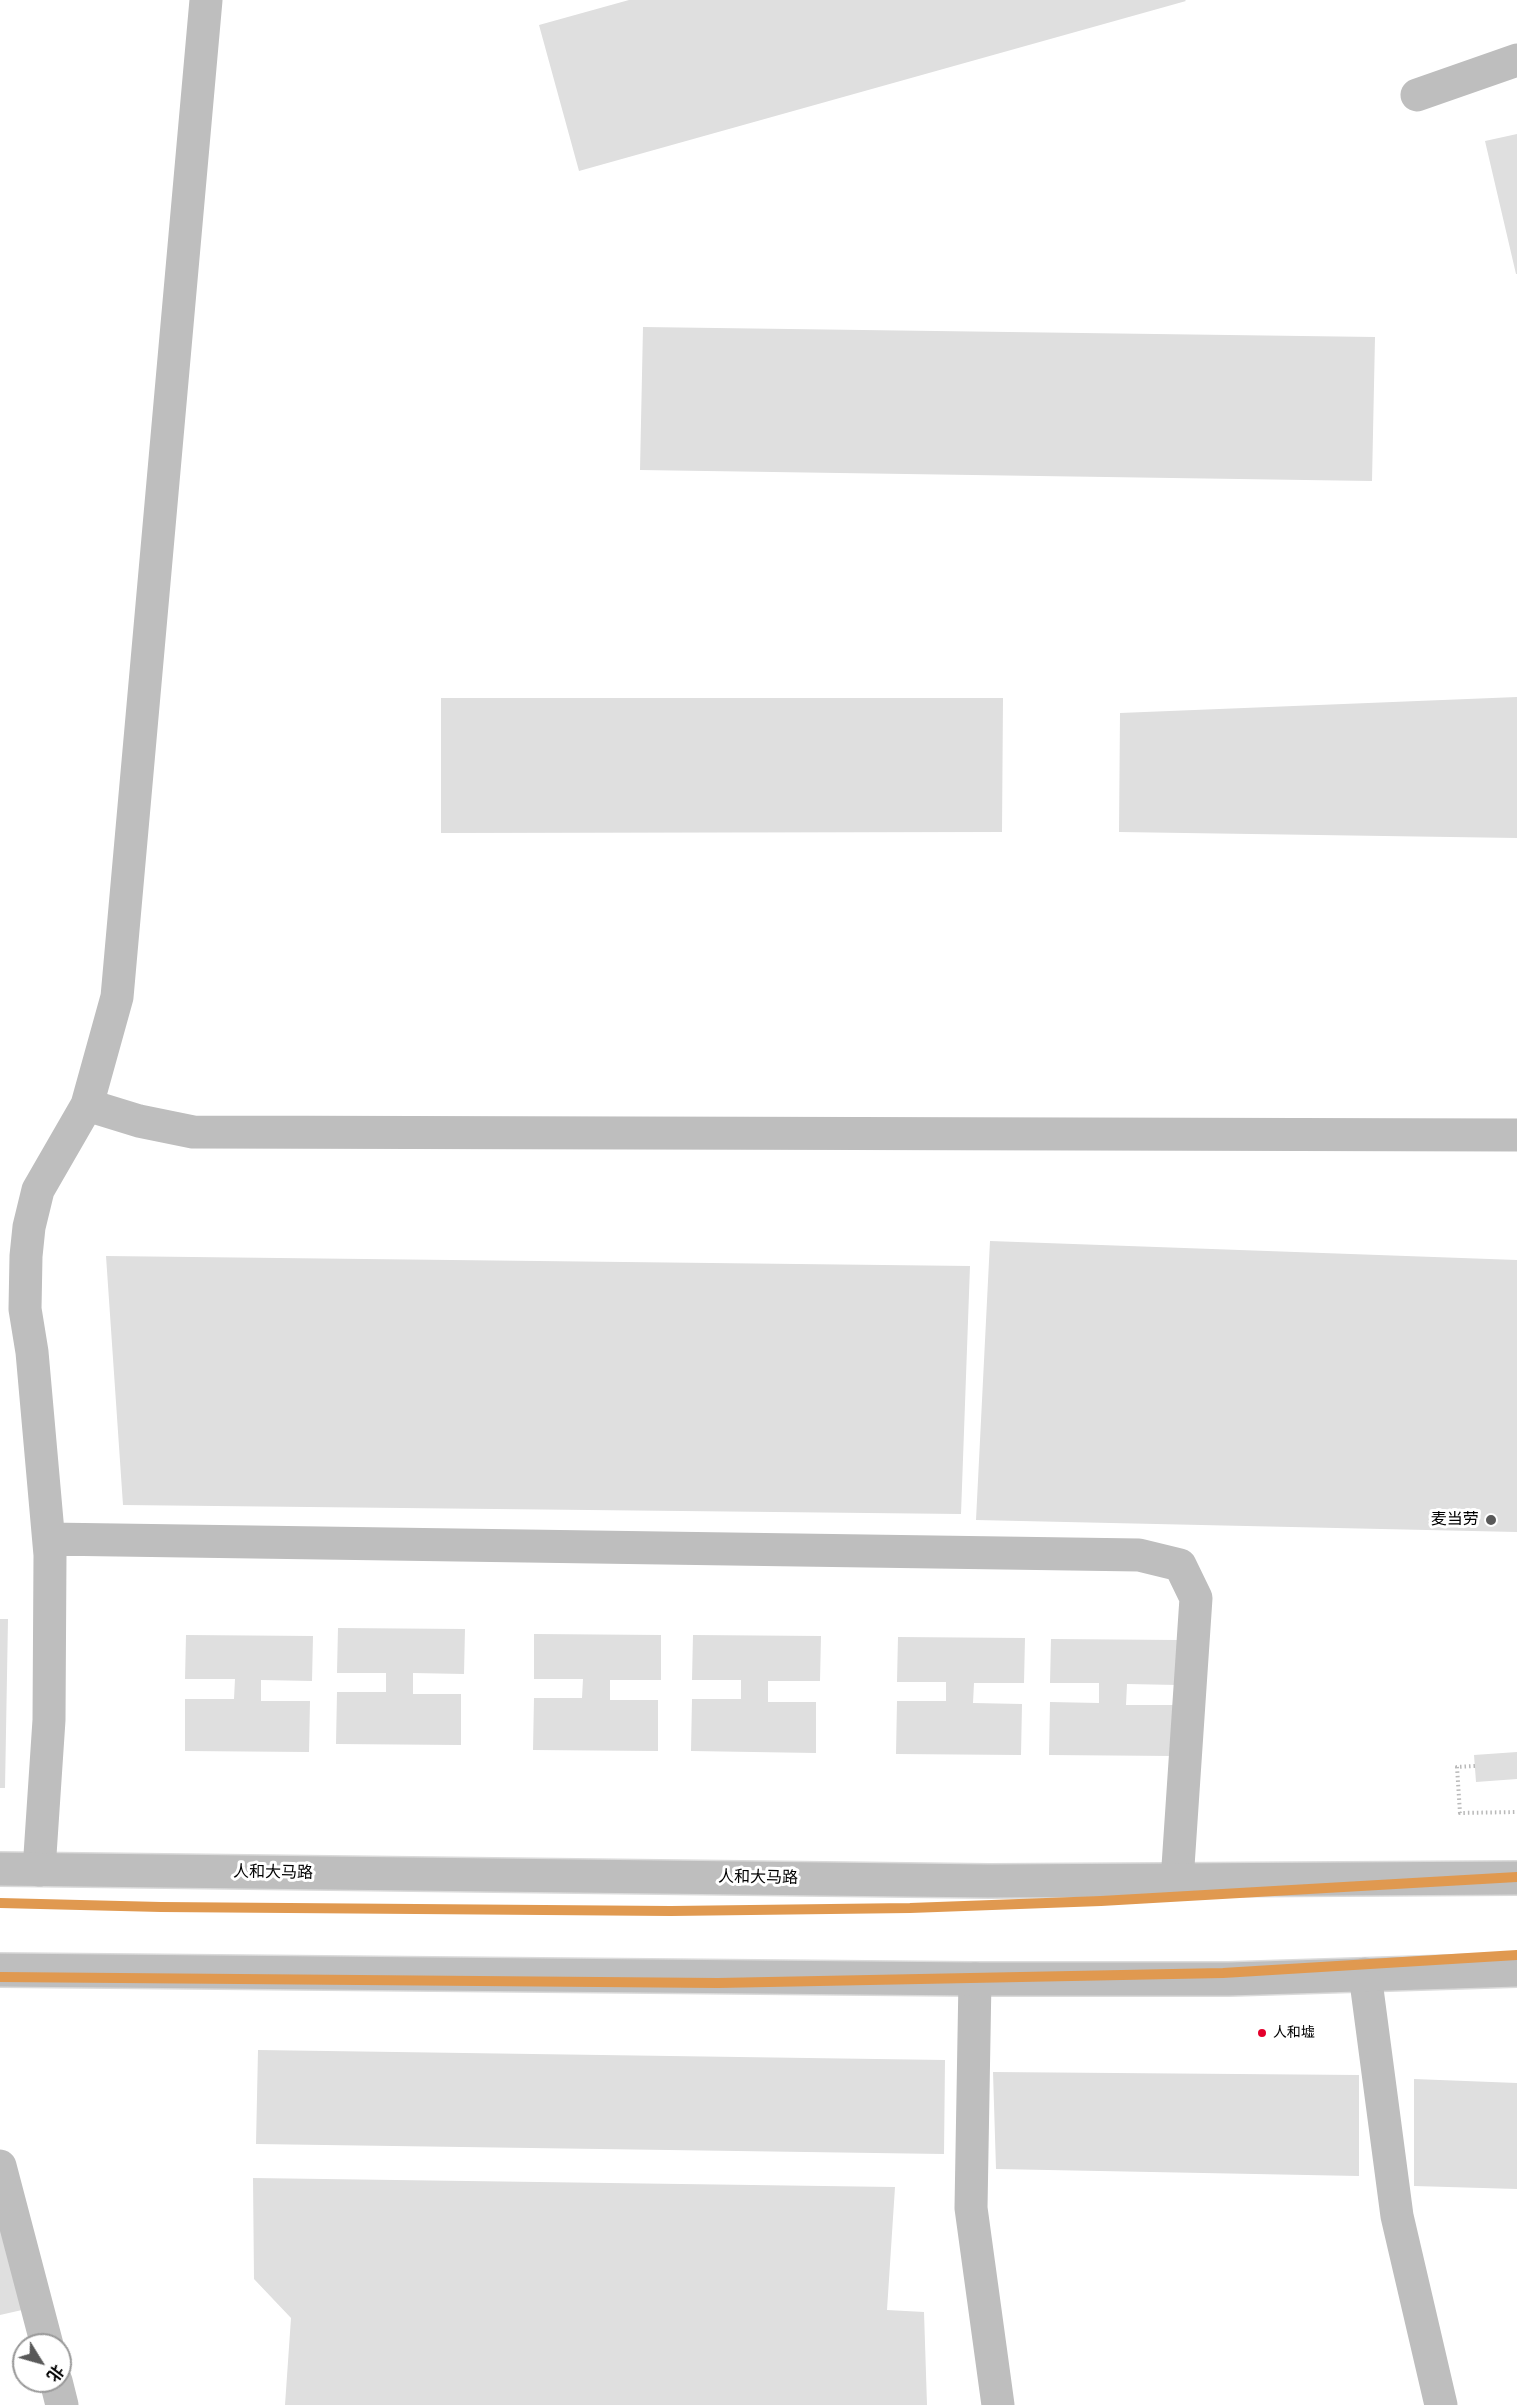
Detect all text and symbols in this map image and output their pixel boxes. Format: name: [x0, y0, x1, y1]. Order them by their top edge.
place label: 麦当劳: [1431, 1510, 1479, 1530]
marker: 麦当劳: [1484, 1513, 1498, 1527]
street label: 人和大马路: [233, 1863, 313, 1883]
street label: 人和大马路: [718, 1868, 798, 1888]
place label: 人和墟: [1273, 2025, 1315, 2041]
marker: 人和墟: [1256, 2027, 1268, 2039]
north arrow: [12, 2333, 72, 2393]
text: 北: [43, 2361, 68, 2385]

